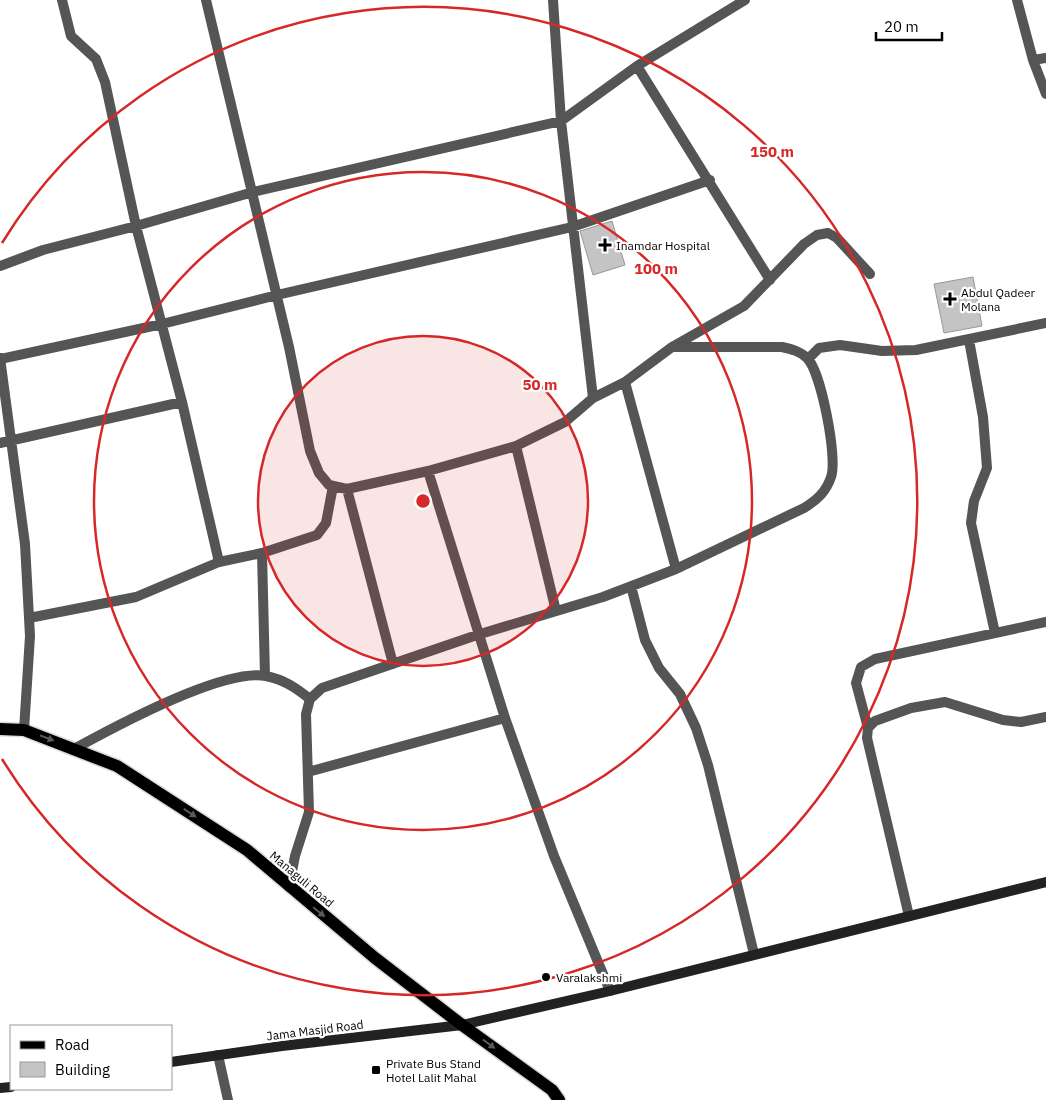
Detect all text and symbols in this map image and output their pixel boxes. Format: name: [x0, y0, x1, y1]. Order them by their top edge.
scale bar: [876, 10, 942, 42]
text: 20 m: [884, 17, 919, 36]
text: 150 m: [750, 142, 794, 161]
marker: Inamdar Hospital: [598, 238, 612, 252]
place label: Inamdar Hospital: [616, 238, 710, 253]
text: 100 m: [634, 259, 678, 278]
place label: Abdul Qadeer Molana: [961, 285, 1036, 314]
marker: Abdul Qadeer Molana: [943, 292, 957, 306]
text: 50 m: [523, 375, 557, 394]
centre of rings: [414, 492, 432, 510]
one-way arrow: [40, 735, 54, 743]
one-way arrow: [184, 809, 197, 818]
street label: Managuli Road: [267, 848, 337, 910]
one-way arrow: [312, 906, 325, 917]
place label: Varalakshmi: [556, 970, 622, 985]
marker: Varalakshmi: [540, 971, 552, 983]
street label: Jama Masjid Road: [266, 1017, 364, 1043]
legend: [10, 1025, 172, 1090]
text: Road: [55, 1035, 90, 1054]
one-way arrow: [482, 1039, 495, 1049]
place label: Private Bus Stand Hotel Lalit Mahal: [386, 1056, 481, 1085]
text: Building: [55, 1060, 110, 1079]
marker: Private Bus Stand Hotel Lalit Mahal: [370, 1064, 382, 1076]

